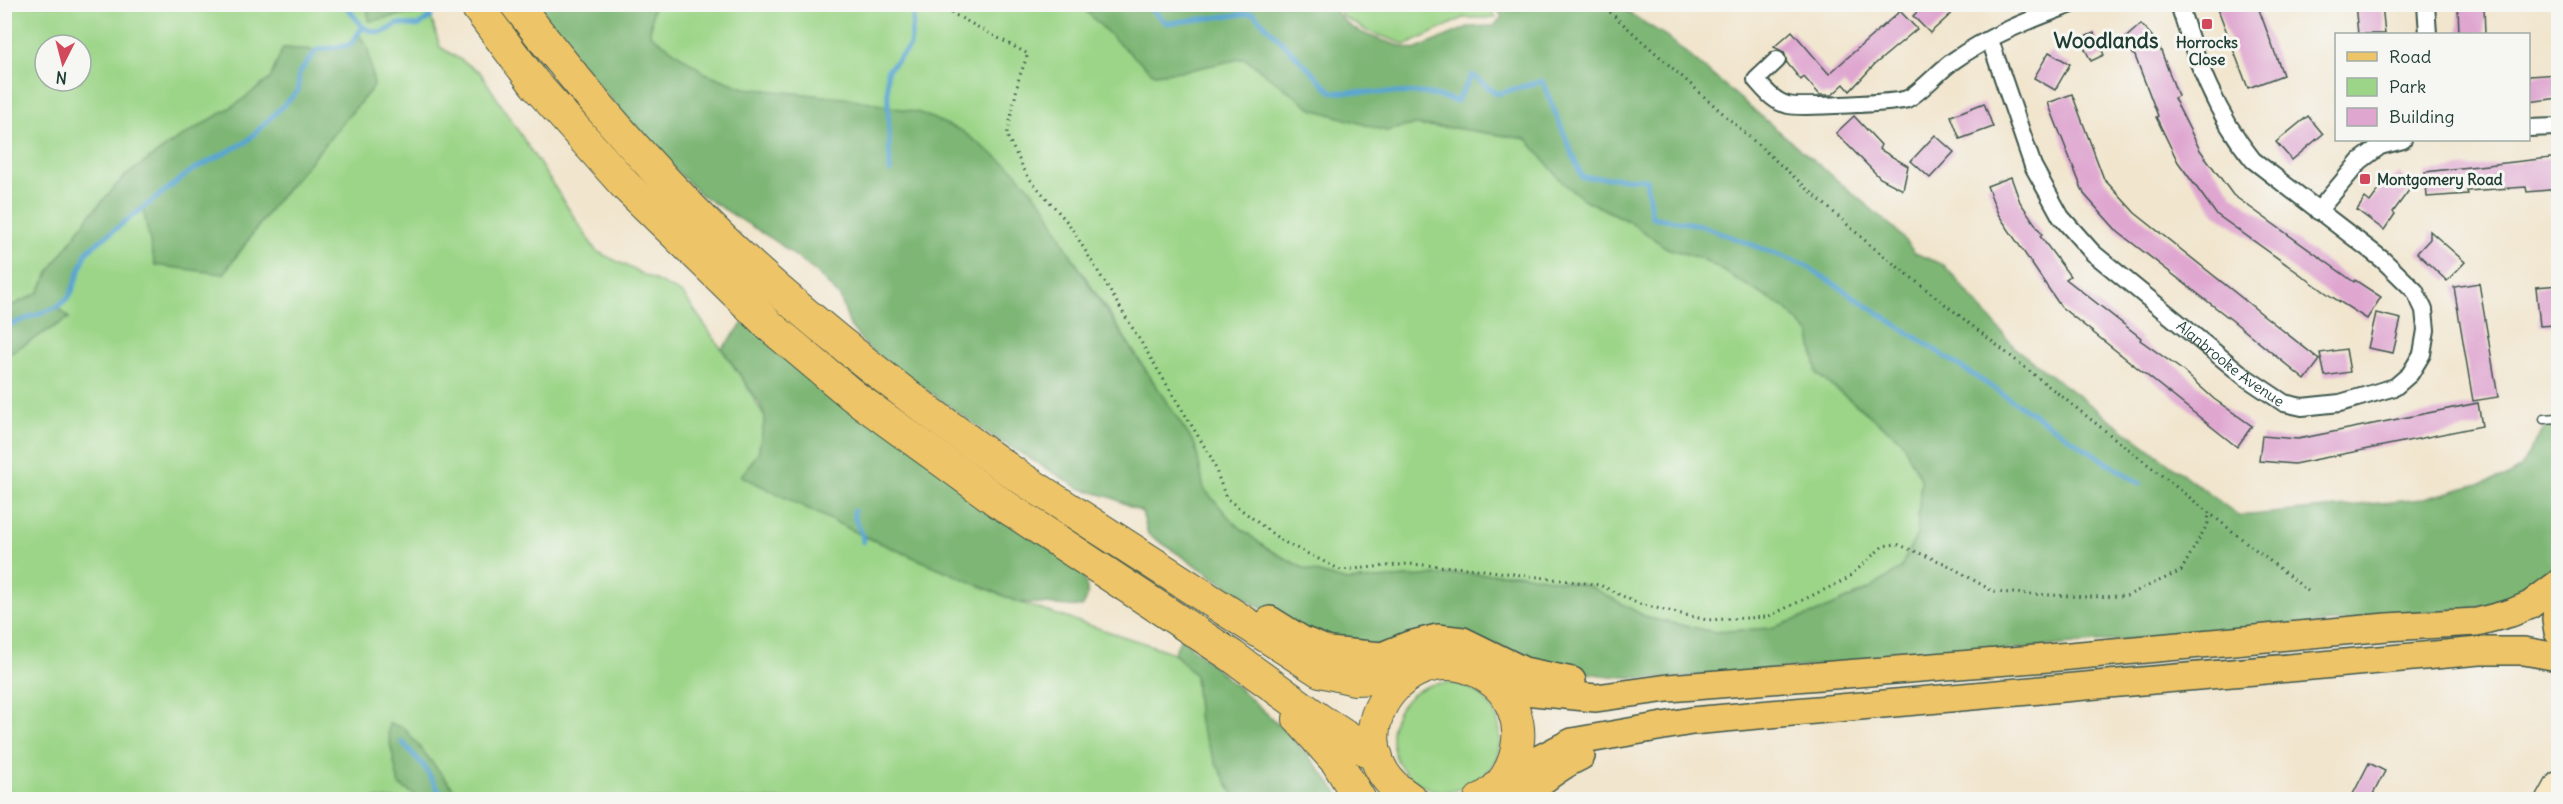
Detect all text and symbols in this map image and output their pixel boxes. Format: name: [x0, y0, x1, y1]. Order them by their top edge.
marker: Horrocks Close: [2200, 17, 2214, 31]
district label: Woodlands: [2053, 27, 2159, 54]
north arrow: [33, 33, 93, 93]
place label: Horrocks Close: [2176, 33, 2238, 69]
legend: [2335, 33, 2530, 141]
text: Road: [2389, 45, 2432, 68]
text: N: [55, 67, 68, 88]
text: Park: [2389, 75, 2426, 98]
text: Building: [2389, 105, 2454, 128]
place label: Montgomery Road: [2377, 170, 2503, 190]
marker: Montgomery Road: [2358, 172, 2372, 186]
street label: Alanbrooke Avenue: [2173, 316, 2288, 410]

